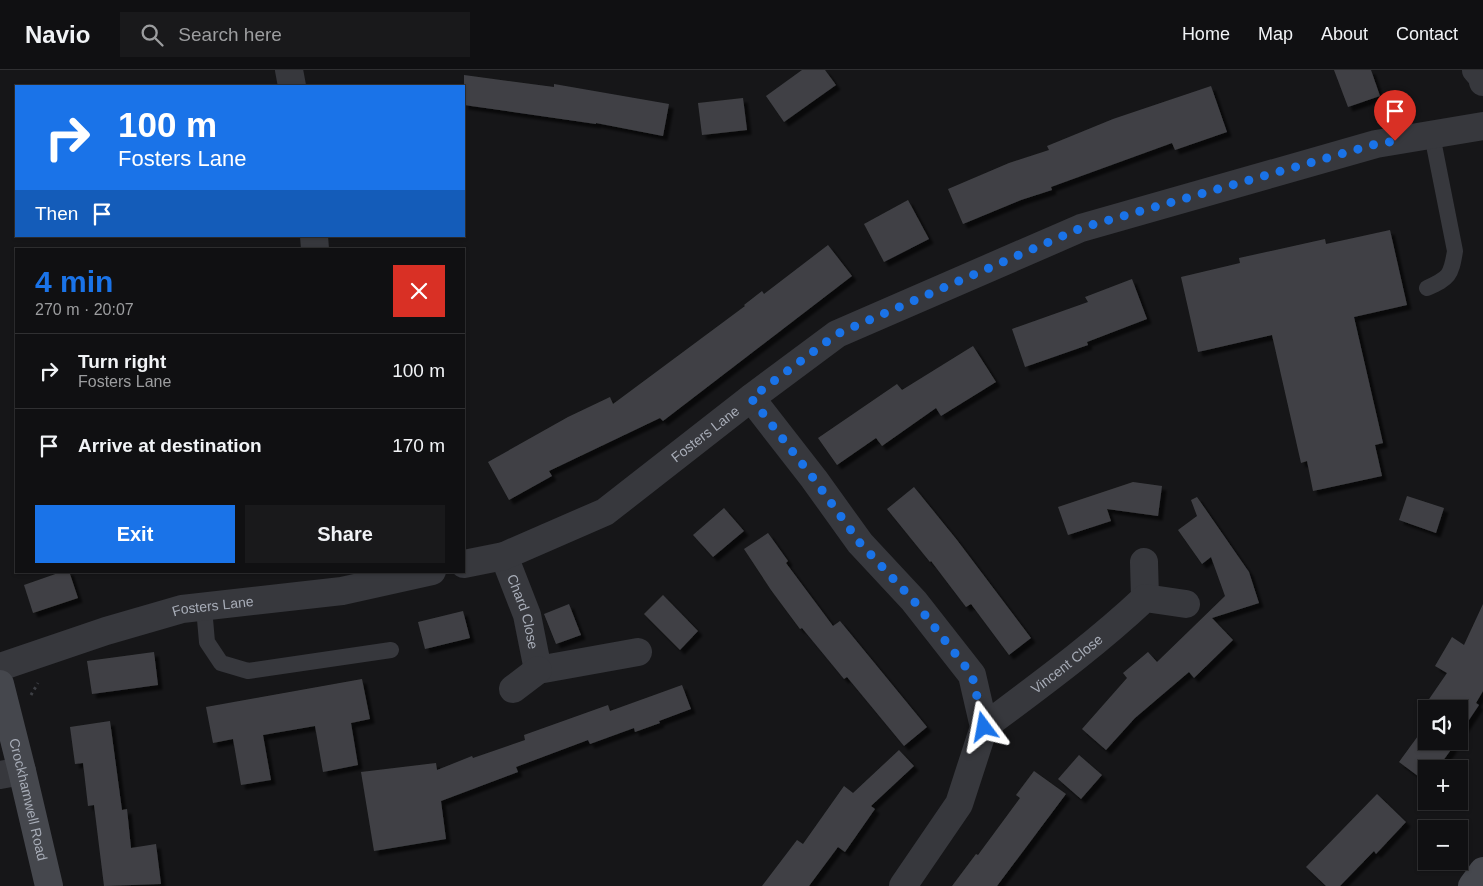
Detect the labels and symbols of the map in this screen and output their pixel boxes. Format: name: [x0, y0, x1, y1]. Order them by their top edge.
pin: [1374, 90, 1416, 141]
street label: Fosters Lane: [668, 402, 742, 465]
street label: Chard Close: [504, 572, 542, 651]
street label: Fosters Lane: [170, 593, 254, 619]
street label: Vincent Close: [1028, 631, 1106, 697]
position arrow: [957, 700, 1009, 752]
street label: Crockhamwell Road: [6, 737, 51, 862]

